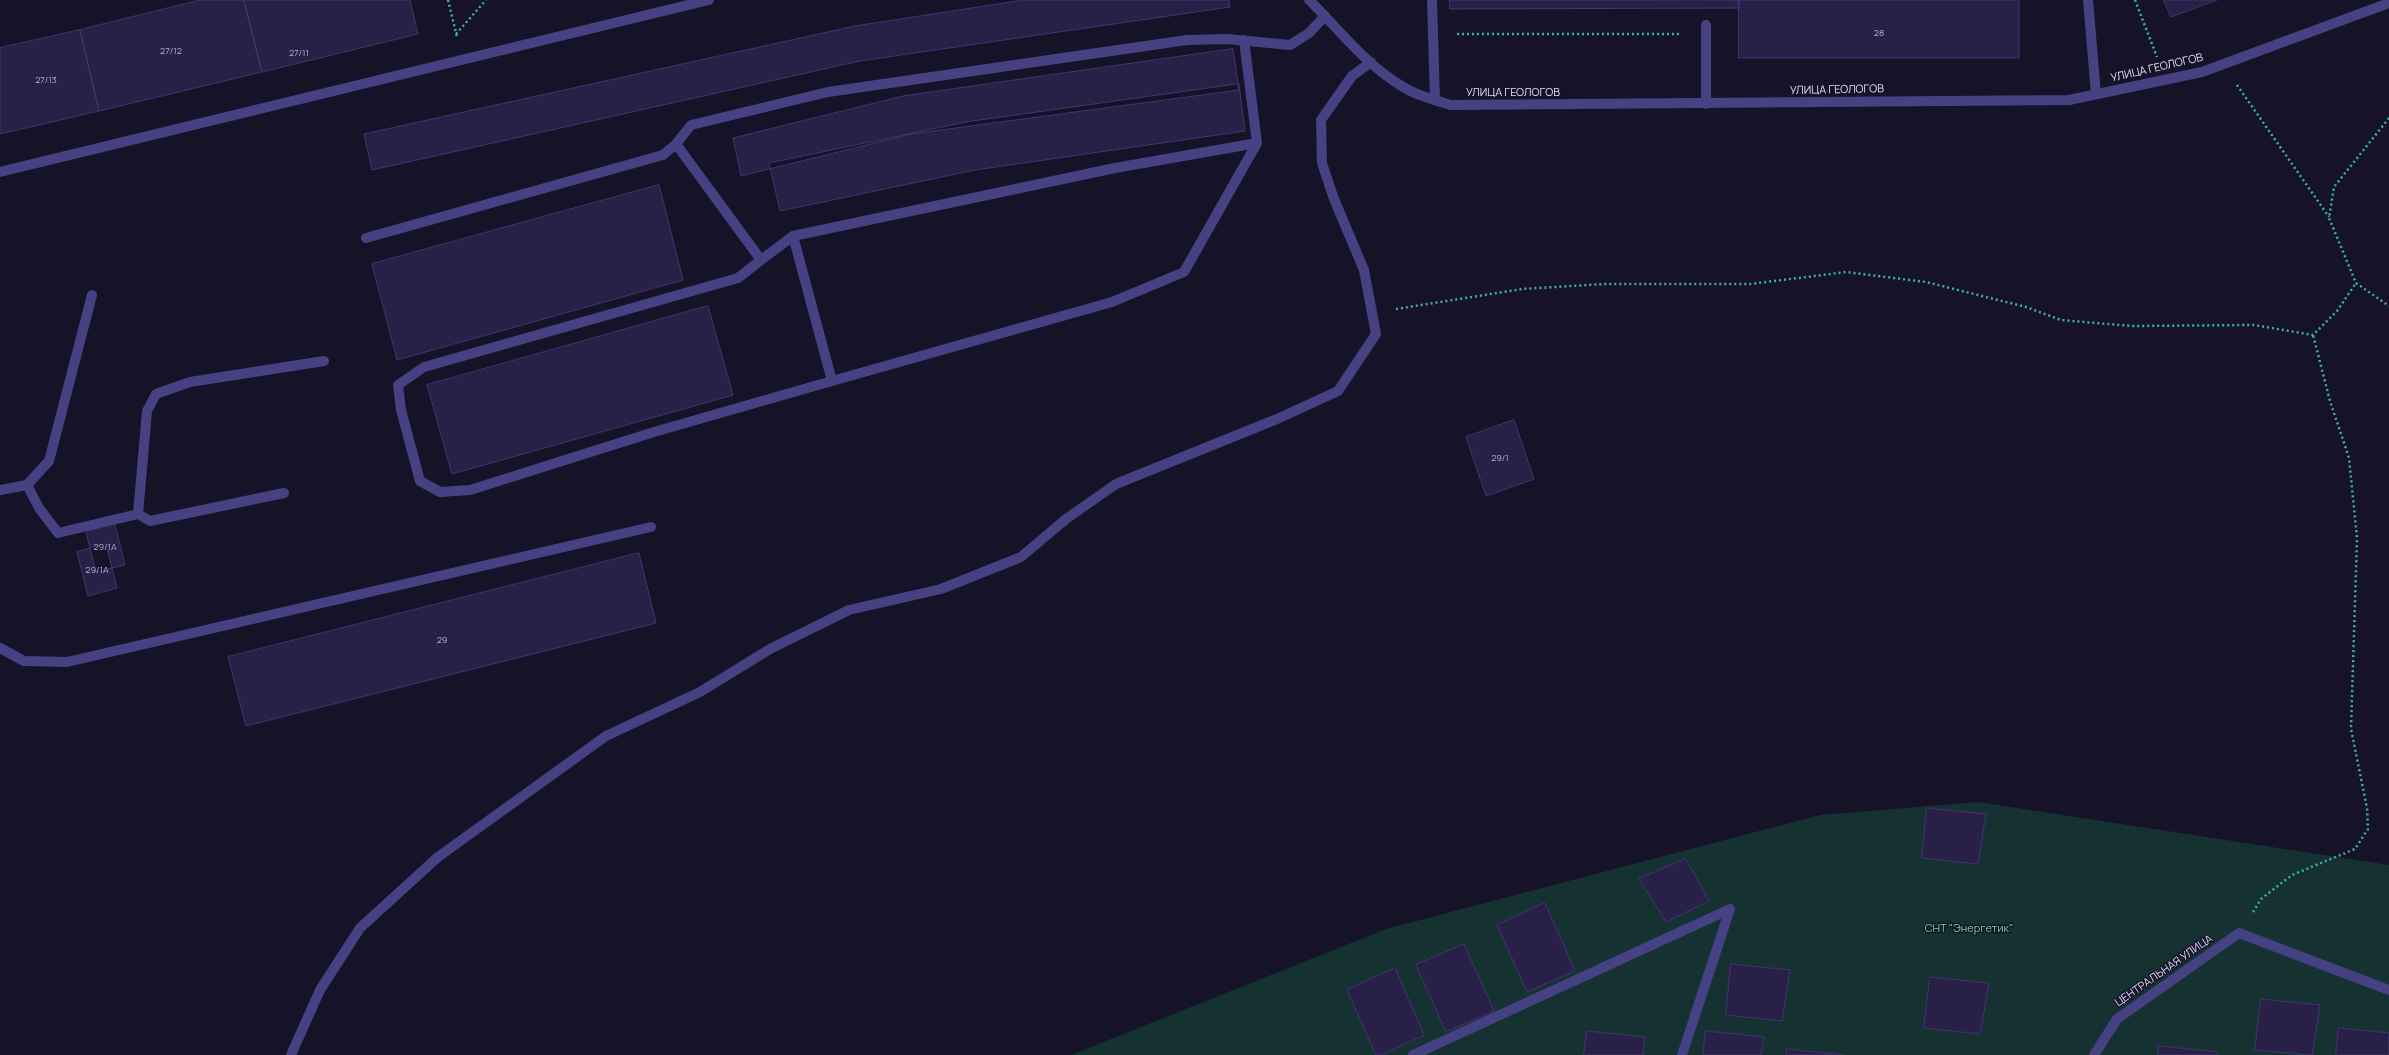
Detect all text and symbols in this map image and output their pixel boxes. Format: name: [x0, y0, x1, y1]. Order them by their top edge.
house number: 28: [1874, 28, 1884, 38]
house number: 27/12: [160, 46, 182, 56]
house number: 27/11: [289, 48, 309, 58]
street label: УЛИЦА ГЕОЛОГОВ: [2110, 51, 2204, 85]
house number: 27/13: [35, 75, 57, 85]
street label: УЛИЦА ГЕОЛОГОВ: [1790, 83, 1884, 97]
street label: УЛИЦА ГЕОЛОГОВ: [1466, 86, 1560, 100]
house number: 29/1: [1491, 453, 1509, 463]
house number: 29/1А: [93, 542, 117, 552]
house number: 29/1А: [85, 565, 109, 575]
house number: 29: [437, 635, 447, 645]
park label: СНТ "Энергетик": [1925, 922, 2013, 936]
street label: ЦЕНТРАЛЬНАЯ УЛИЦА: [2113, 932, 2215, 1010]

